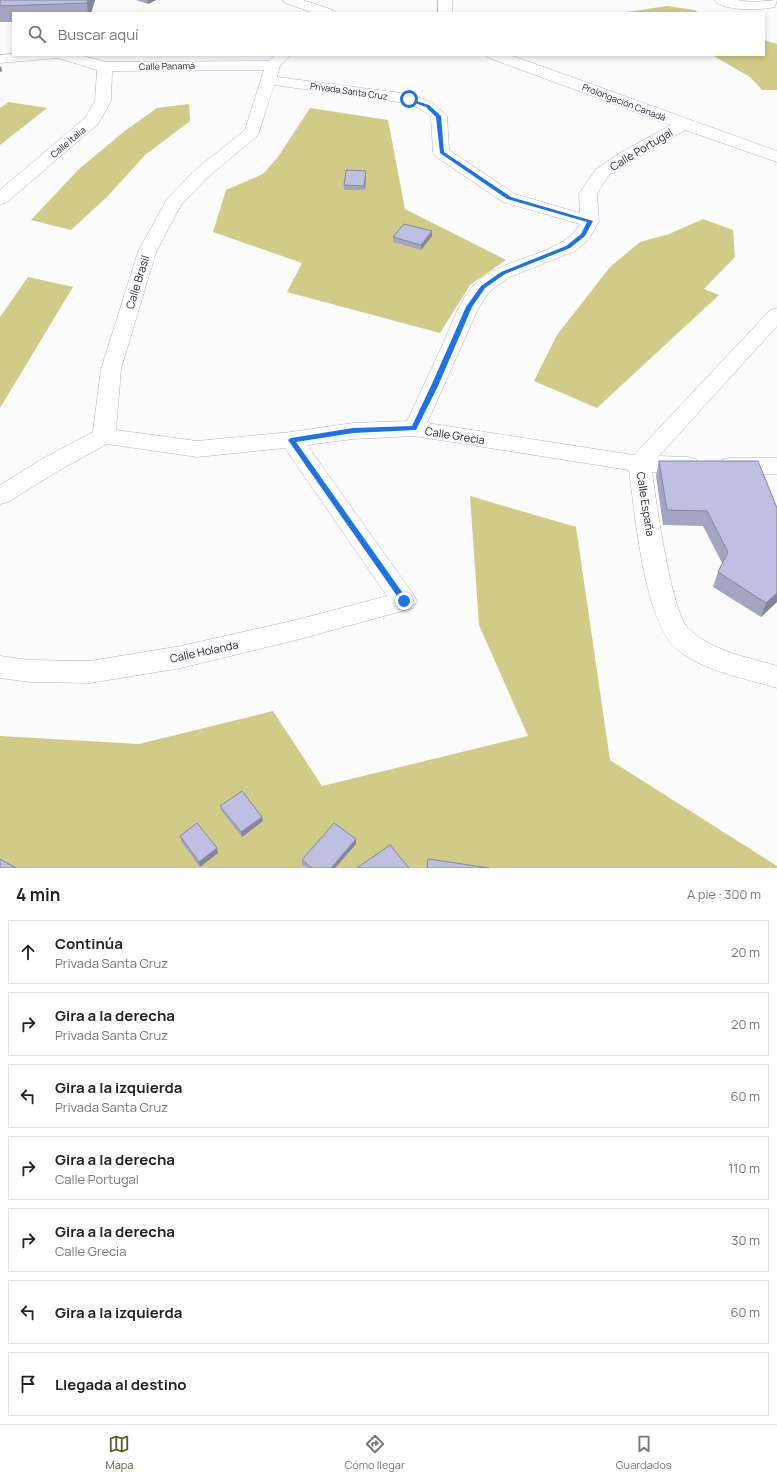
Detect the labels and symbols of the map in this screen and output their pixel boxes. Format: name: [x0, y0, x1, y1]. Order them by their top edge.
street label: Calle Panamá: [139, 59, 195, 73]
street label: Privada Santa Cruz: [309, 79, 389, 103]
street label: Prolongación Canadá: [580, 80, 668, 124]
route start: [400, 90, 418, 108]
street label: Calle Italia: [47, 123, 89, 161]
street label: Calle Portugal: [607, 124, 675, 174]
street label: Calle Brasil: [122, 253, 152, 311]
street label: Calle Grecia: [424, 423, 486, 447]
street label: Calle España: [634, 471, 658, 537]
route end: [395, 592, 413, 610]
street label: Calle Holanda: [168, 636, 240, 666]

